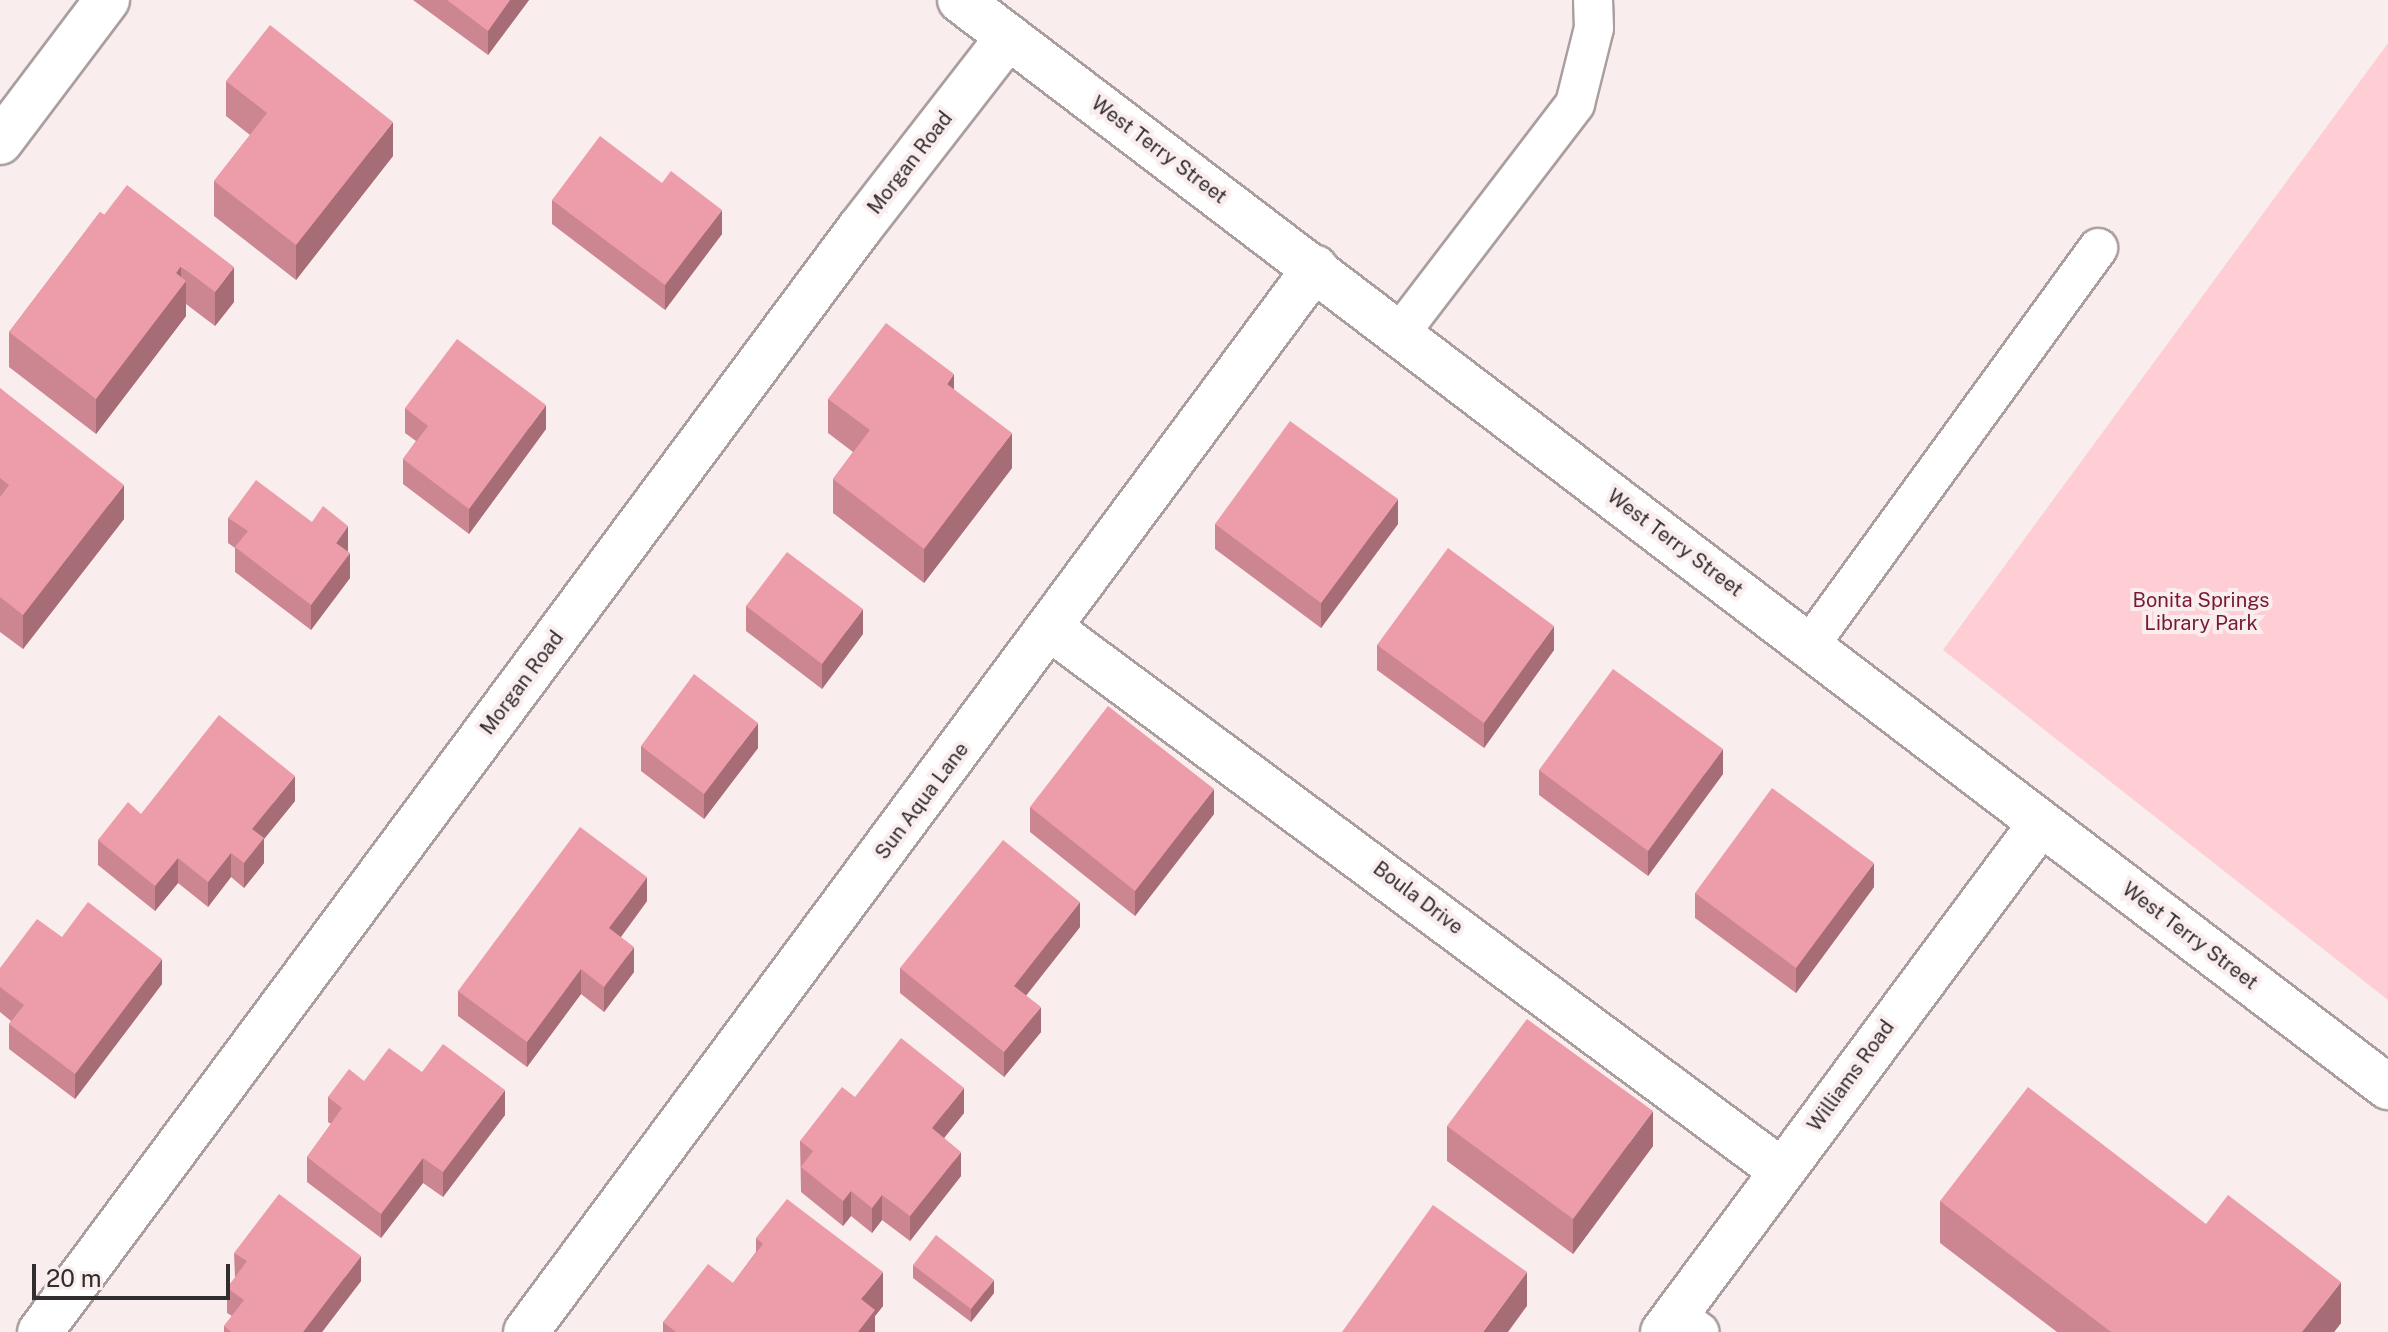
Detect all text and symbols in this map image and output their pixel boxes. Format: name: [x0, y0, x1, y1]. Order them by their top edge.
street label: West Terry Street: [1086, 91, 1232, 209]
street label: Morgan Road: [863, 107, 957, 219]
street label: West Terry Street: [1602, 484, 1748, 602]
park label: Bonita Springs Library Park: [2133, 589, 2269, 636]
street label: Morgan Road: [475, 627, 569, 739]
street label: Sun Aqua Lane: [870, 738, 974, 864]
street label: Boula Drive: [1368, 856, 1468, 940]
street label: West Terry Street: [2117, 877, 2263, 995]
street label: Williams Road: [1803, 1016, 1899, 1136]
scale bar: [36, 1248, 234, 1298]
text: 20 m: [46, 1264, 102, 1292]

